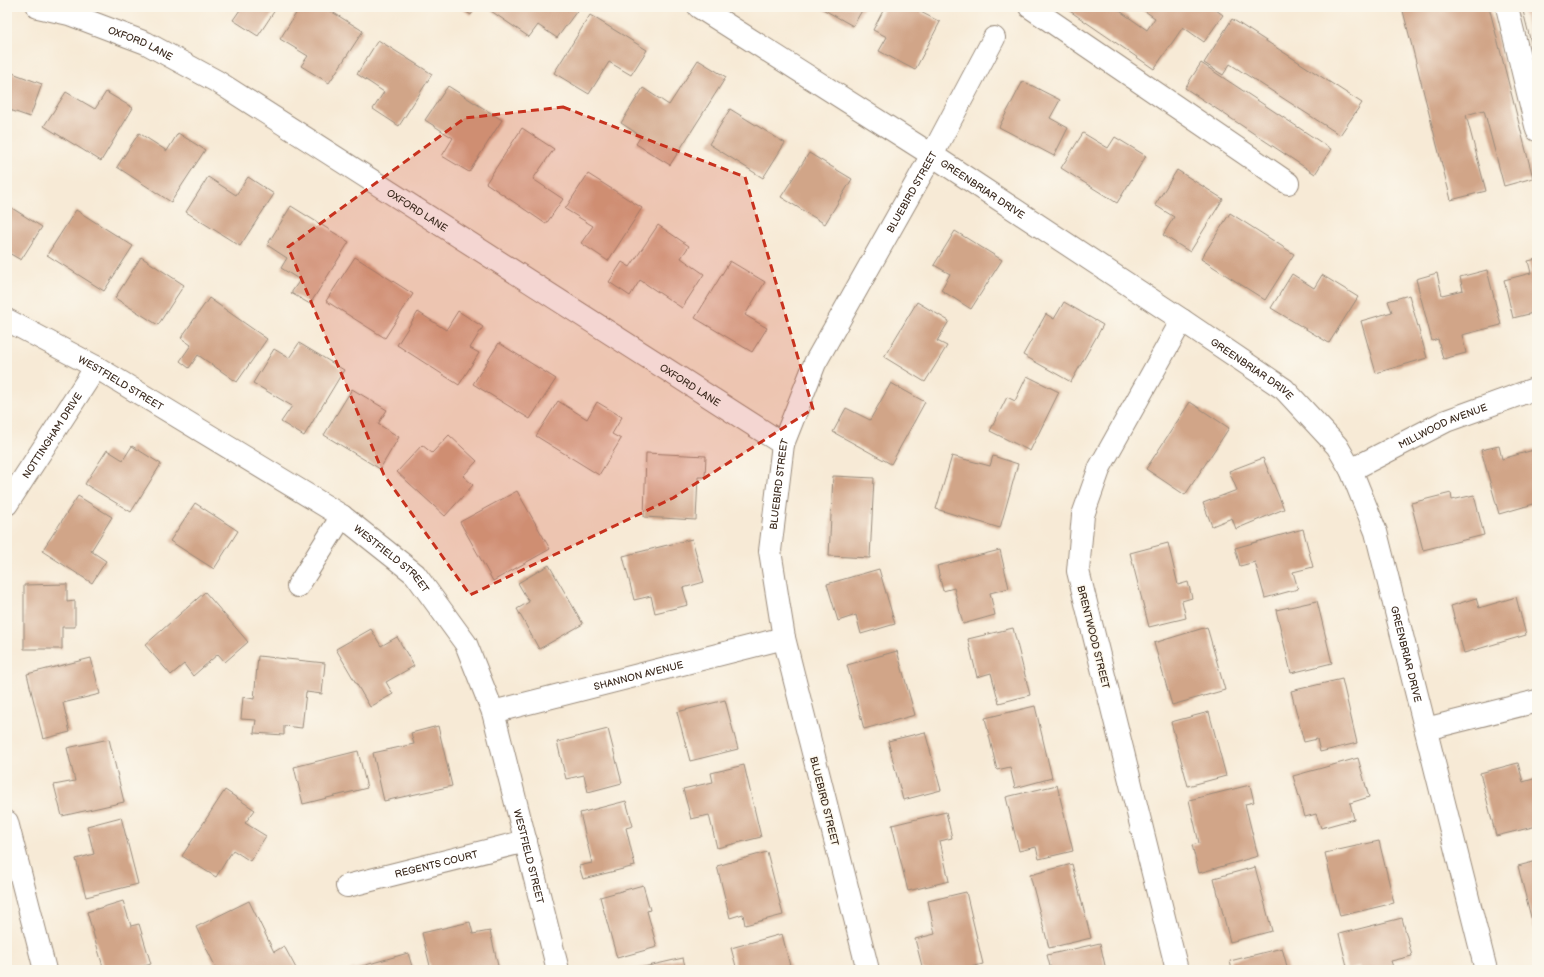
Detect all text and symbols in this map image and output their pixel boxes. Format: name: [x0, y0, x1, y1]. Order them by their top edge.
street label: OXFORD LANE: [106, 24, 175, 64]
street label: BLUEBIRD STREET: [885, 149, 940, 235]
street label: GREENBRIAR DRIVE: [938, 157, 1027, 222]
street label: OXFORD LANE: [384, 187, 450, 235]
street label: GREENBRIAR DRIVE: [1208, 336, 1296, 403]
street label: WESTFIELD STREET: [76, 354, 165, 413]
street label: OXFORD LANE: [657, 362, 723, 410]
street label: NOTTINGHAM DRIVE: [20, 390, 85, 481]
street label: MILLWOOD AVENUE: [1397, 401, 1489, 452]
street label: BLUEBIRD STREET: [768, 437, 792, 530]
street label: WESTFIELD STREET: [351, 523, 431, 595]
street label: BRENTWOOD STREET: [1074, 584, 1112, 690]
street label: GREENBRIAR DRIVE: [1388, 605, 1424, 704]
street label: SHANNON AVENUE: [593, 659, 685, 693]
street label: BLUEBIRD STREET: [807, 755, 841, 847]
street label: WESTFIELD STREET: [511, 808, 546, 905]
street label: REGENTS COURT: [394, 848, 479, 881]

